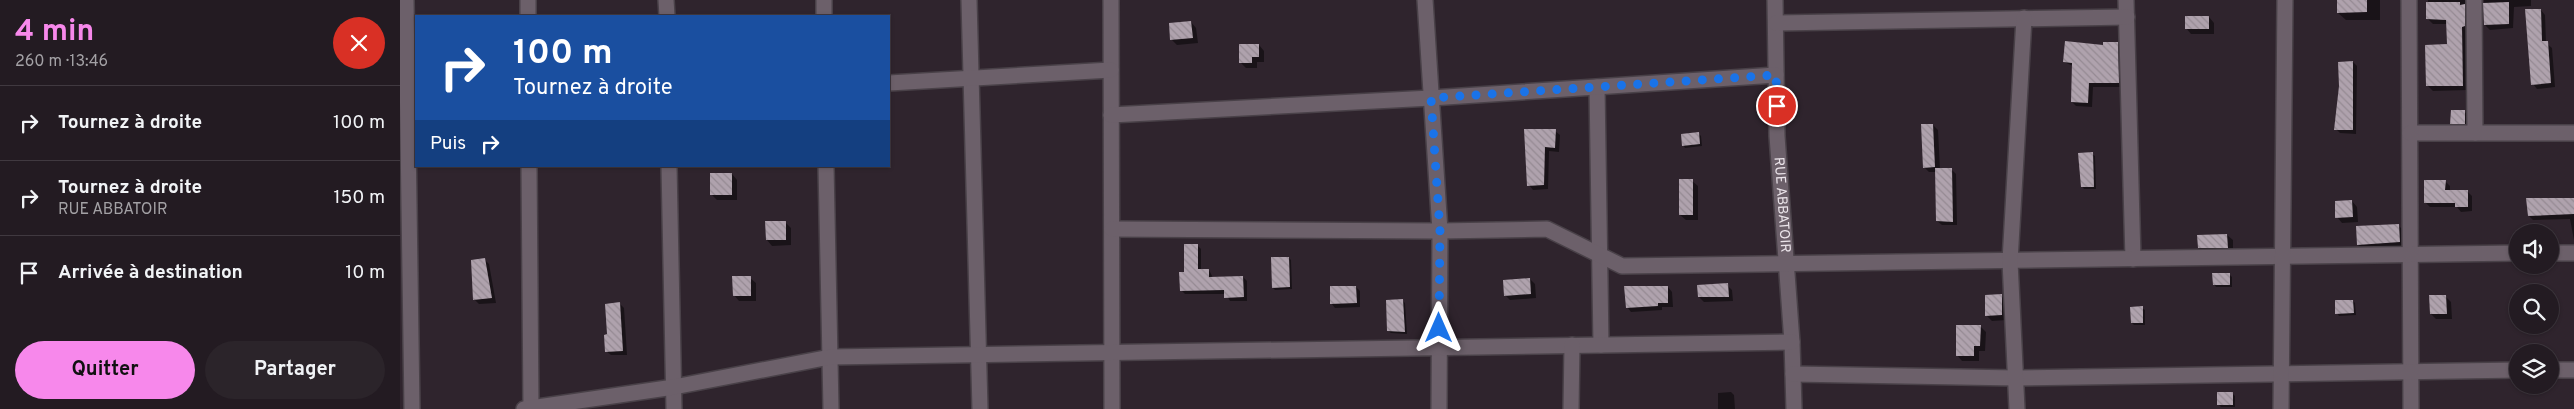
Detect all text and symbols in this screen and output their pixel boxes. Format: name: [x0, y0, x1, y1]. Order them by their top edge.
text: 4 min: [15, 14, 94, 51]
button: close: [333, 17, 385, 69]
text: 100 m: [513, 32, 613, 76]
icon: right: [430, 35, 495, 100]
text: 260 m · 13:46: [15, 52, 108, 72]
text: Tournez à droite: [513, 75, 673, 102]
pin: [1756, 85, 1798, 127]
icon: arrive: [1763, 92, 1791, 120]
icon: right: [15, 109, 43, 137]
text: Tournez à droite: [58, 111, 202, 135]
text: 100 m: [333, 111, 385, 135]
icon: right: [476, 130, 504, 158]
text: Puis: [430, 132, 466, 156]
street label: RUE ABBATOIR: [1770, 156, 1794, 253]
text: Tournez à droite: [58, 176, 202, 200]
icon: right: [15, 184, 43, 212]
text: 150 m: [333, 186, 385, 210]
text: RUE ABBATOIR: [58, 200, 168, 220]
map controls: [2509, 224, 2559, 394]
button: sound: [2509, 224, 2559, 274]
icon: arrive: [15, 259, 43, 287]
text: Arrivée à destination: [58, 261, 243, 285]
text: 10 m: [345, 261, 385, 285]
button: search: [2509, 284, 2559, 334]
position arrow: [1412, 301, 1464, 353]
button: Quitter: [15, 341, 195, 399]
button: Partager: [205, 341, 385, 399]
button: layers: [2509, 344, 2559, 394]

